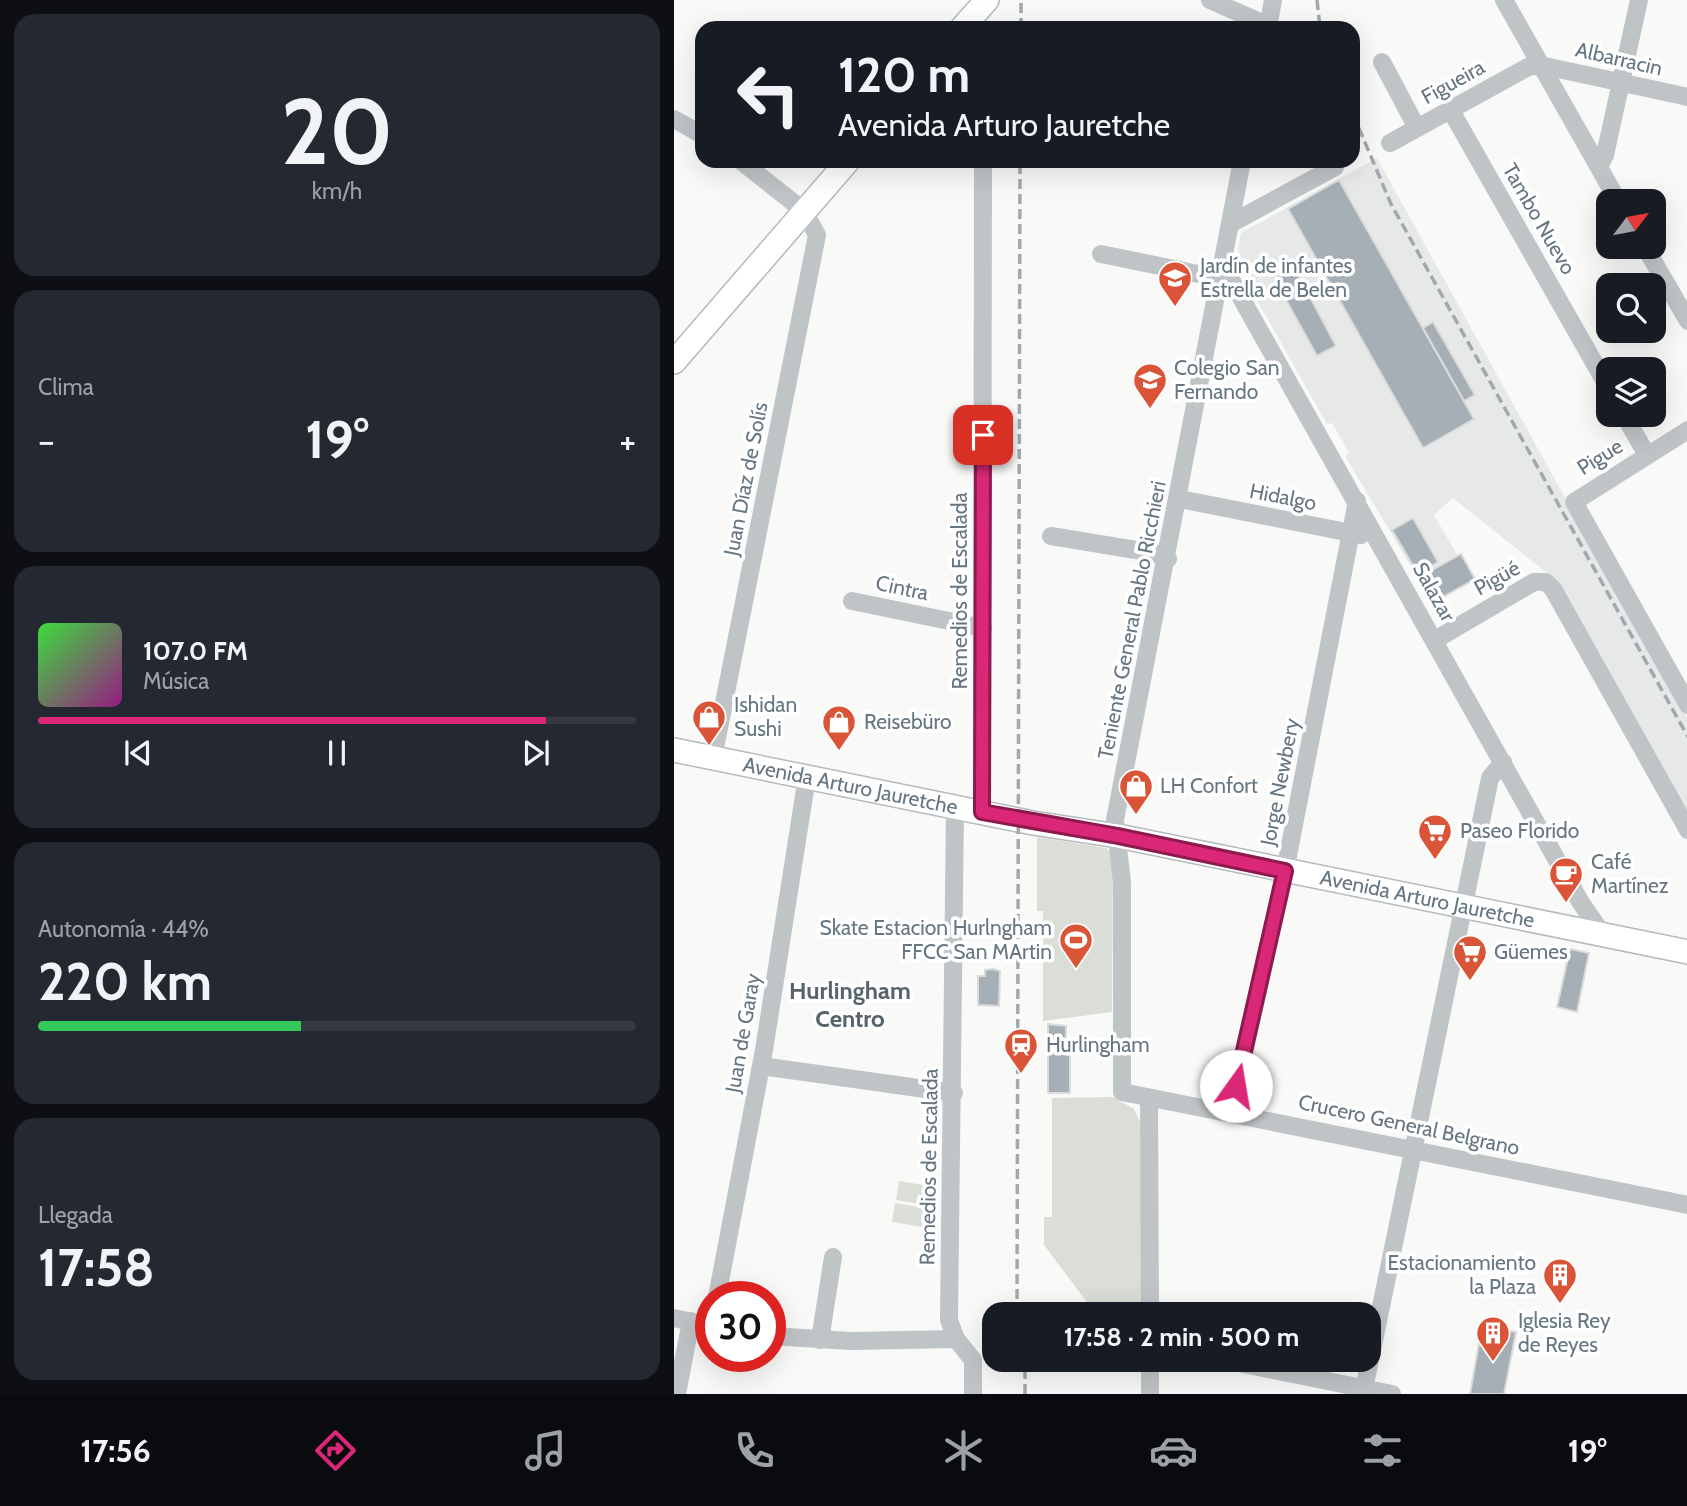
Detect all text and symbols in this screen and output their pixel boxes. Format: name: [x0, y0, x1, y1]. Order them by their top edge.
street label: Albarracin: [1573, 36, 1665, 81]
text: 120 m: [838, 45, 970, 104]
icon: left: [723, 49, 814, 140]
street label: Figueira: [1417, 54, 1489, 109]
text: 20: [281, 76, 393, 187]
text: Avenida Arturo Jauretche: [838, 105, 1170, 144]
street label: Tambo Nuevo: [1498, 159, 1581, 279]
text: km/h: [312, 177, 362, 205]
north arrow: [1596, 189, 1666, 259]
map controls: [1596, 189, 1666, 427]
place label: Jardín de infantes Estrella de Belen: [1199, 253, 1353, 302]
school or university icon: Jardín de infantes Estrella de Belen: [1156, 259, 1194, 308]
button: search: [1596, 273, 1666, 343]
place label: Colegio San Fernando: [1174, 355, 1279, 404]
button: layers: [1596, 357, 1666, 427]
school or university icon: Colegio San Fernando: [1131, 361, 1169, 410]
text: Clima: [38, 373, 94, 401]
street label: Juan Díaz de Solís: [718, 400, 773, 559]
pin: [953, 405, 1013, 465]
text: 19°: [305, 408, 369, 471]
icon: arrive: [964, 416, 1002, 454]
text: −: [38, 417, 55, 464]
text: +: [619, 417, 636, 464]
street label: Pigue: [1573, 433, 1627, 480]
street label: Hidalgo: [1247, 478, 1319, 515]
street label: Teniente General Pablo Ricchieri: [1092, 479, 1171, 761]
street label: Remedios de Escalada: [947, 492, 972, 690]
street label: Pigüé: [1469, 555, 1524, 600]
street label: Salazar: [1408, 558, 1461, 626]
street label: Cintra: [873, 570, 931, 605]
text: 107.0 FM: [143, 635, 248, 667]
text: Música: [143, 667, 209, 695]
place label: Ishidan Sushi: [734, 692, 797, 741]
shop icon: Ishidan Sushi: [690, 698, 728, 747]
shop icon: Reisebüro: [820, 703, 858, 752]
place label: Reisebüro: [864, 709, 952, 734]
street label: Jorge Newbery: [1255, 716, 1304, 849]
icon: previous: [119, 734, 157, 772]
icon: pause: [318, 734, 356, 772]
icon: next: [517, 734, 555, 772]
street label: Avenida Arturo Jauretche: [741, 751, 960, 819]
shop icon: LH Confort: [1117, 767, 1155, 816]
place label: LH Confort: [1160, 773, 1258, 798]
supermarket icon: Paseo Florido: [1416, 812, 1454, 861]
place label: Paseo Florido: [1460, 818, 1579, 843]
place label: Café Martínez: [1591, 849, 1669, 898]
cafe icon: Café Martínez: [1547, 855, 1585, 904]
street label: Avenida Arturo Jauretche: [1318, 864, 1537, 933]
text: Autonomía · 44%: [38, 915, 209, 943]
place label: Skate Estacion Hurlngham FFCC San MArtin: [820, 915, 1052, 964]
sports icon: Skate Estacion Hurlngham FFCC San MArtin: [1057, 921, 1095, 970]
supermarket icon: Güemes: [1451, 933, 1489, 982]
place label: Güemes: [1494, 939, 1568, 964]
text: 220 km: [38, 950, 212, 1013]
street label: Juan de Garay: [720, 971, 765, 1096]
district label: Hurlingham Centro: [789, 976, 911, 1033]
station icon: Hurlingham: [1002, 1026, 1040, 1075]
place label: Hurlingham: [1046, 1032, 1150, 1057]
position arrow: [1199, 1049, 1273, 1123]
street label: Remedios de Escalada: [914, 1068, 943, 1266]
street label: Crucero General Belgrano: [1296, 1089, 1522, 1160]
text: Llegada: [38, 1201, 113, 1229]
text: 17:58: [38, 1236, 155, 1299]
place label: Estacionamiento la Plaza: [1388, 1250, 1536, 1299]
building icon: Estacionamiento la Plaza: [1541, 1256, 1579, 1305]
speed limit sign: 30: [695, 1281, 786, 1372]
place label: Iglesia Rey de Reyes: [1518, 1308, 1611, 1357]
building icon: Iglesia Rey de Reyes: [1474, 1314, 1512, 1363]
text: 17:58 · 2 min · 500 m: [1064, 1321, 1299, 1353]
icon: directions: [311, 1426, 360, 1475]
icon: music: [521, 1426, 570, 1475]
icon: phone: [730, 1426, 779, 1475]
icon: climate: [939, 1426, 988, 1475]
icon: car: [1149, 1426, 1198, 1475]
icon: filters: [1358, 1426, 1407, 1475]
text: 17:56: [80, 1431, 151, 1470]
text: 19°: [1568, 1431, 1607, 1470]

